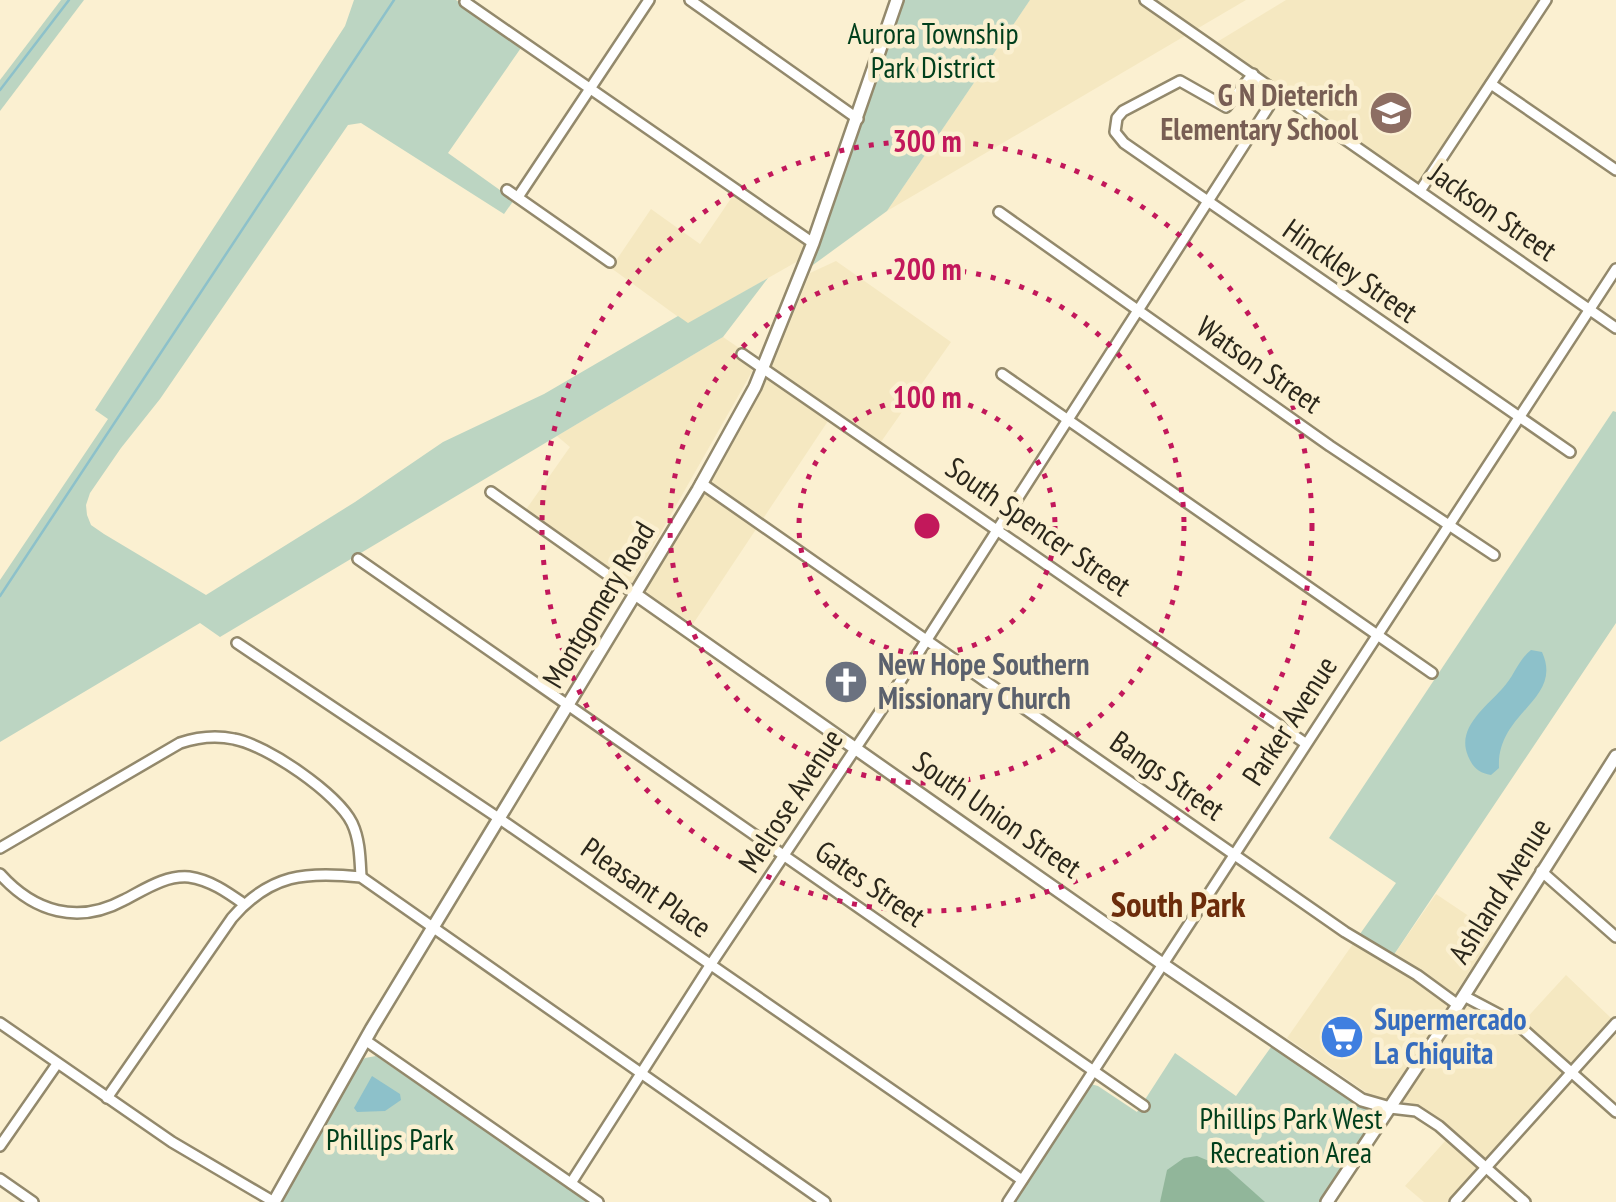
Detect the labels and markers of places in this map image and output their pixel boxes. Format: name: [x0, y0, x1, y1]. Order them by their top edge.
place label: G N Dieterich Elementary School: [1160, 75, 1359, 148]
school or university icon: G N Dieterich Elementary School: [1368, 90, 1414, 136]
centre of rings: [909, 508, 945, 544]
place label: New Hope Southern Missionary Church: [878, 644, 1089, 717]
church icon: New Hope Southern Missionary Church: [823, 659, 869, 705]
place label: Supermercado La Chiquita: [1374, 999, 1527, 1072]
supermarket icon: Supermercado La Chiquita: [1319, 1014, 1365, 1060]

